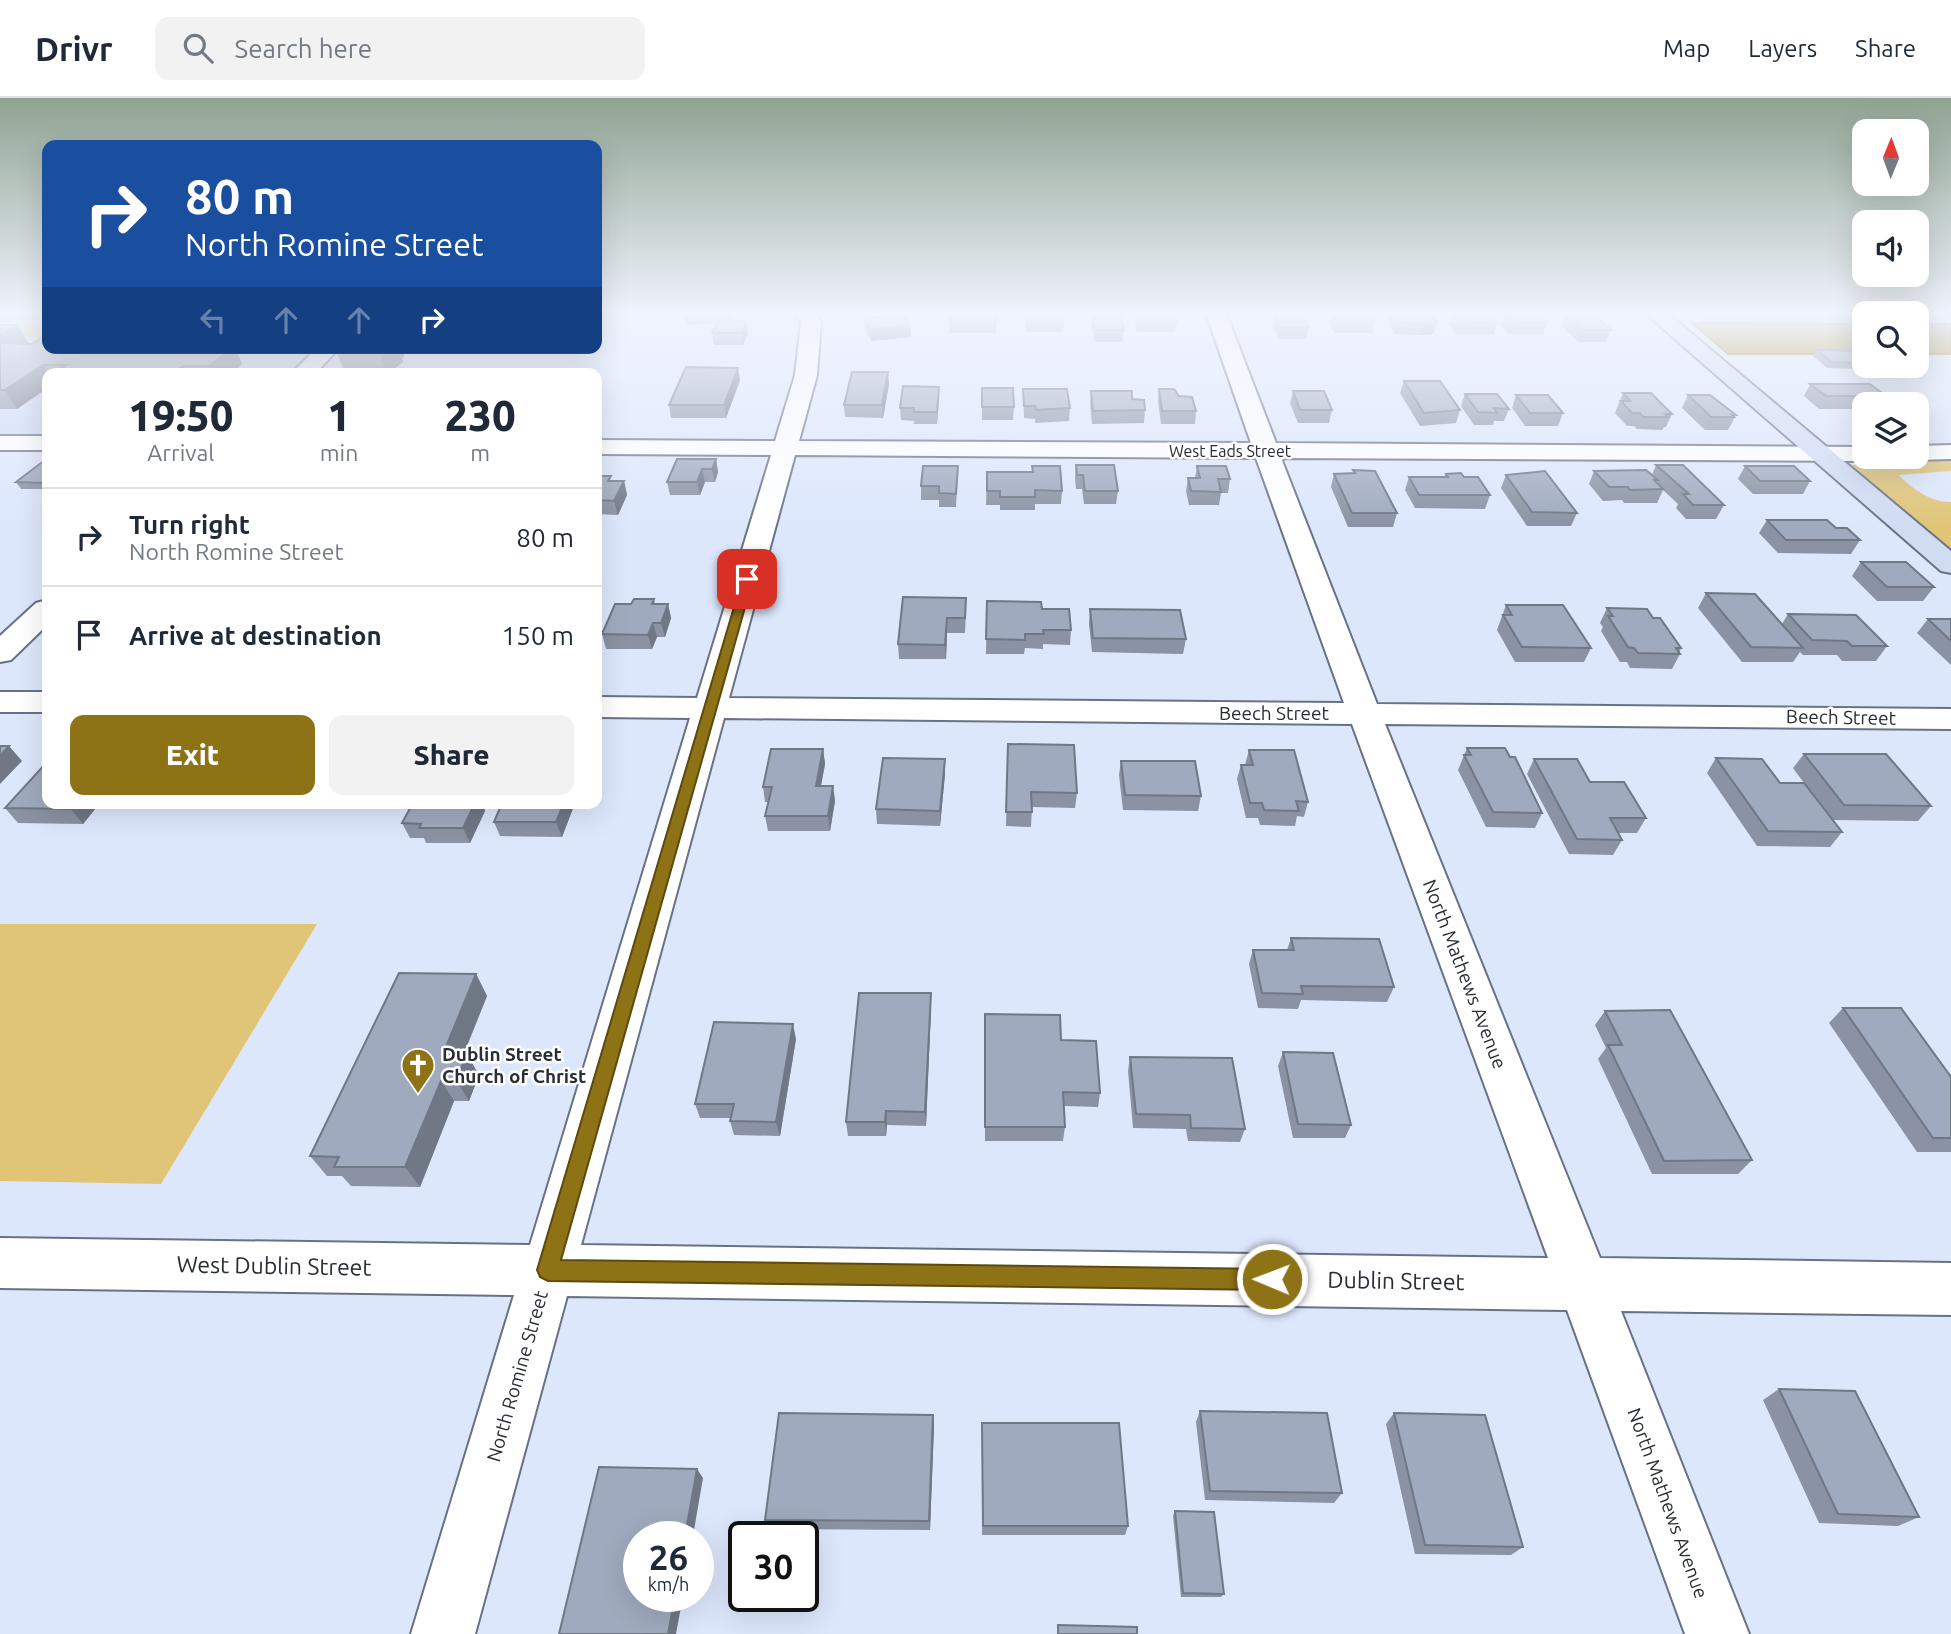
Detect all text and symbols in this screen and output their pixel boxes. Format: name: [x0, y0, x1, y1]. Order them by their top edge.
search box: [155, 17, 645, 80]
icon: search: [179, 29, 217, 67]
text: Drivr: [35, 30, 113, 67]
text: Search here: [235, 34, 372, 63]
text: Map: [1663, 35, 1710, 62]
text: Layers: [1748, 35, 1817, 62]
text: Share: [1855, 35, 1916, 62]
north arrow: [1852, 119, 1928, 196]
map controls: [1852, 119, 1929, 469]
icon: right: [70, 168, 161, 259]
text: 80 m: [185, 168, 294, 223]
button: sound: [1852, 210, 1929, 287]
text: North Romine Street: [185, 226, 483, 262]
icon: left: [194, 301, 232, 339]
icon: ahead: [267, 301, 305, 339]
icon: ahead: [340, 301, 378, 339]
icon: right: [413, 301, 451, 339]
button: search: [1852, 301, 1929, 378]
text: 19:50: [128, 392, 233, 439]
text: 1: [327, 392, 351, 439]
text: 230: [445, 392, 516, 439]
button: layers: [1852, 392, 1929, 469]
text: Arrival: [147, 440, 214, 465]
text: min: [320, 440, 358, 465]
text: m: [470, 440, 490, 465]
street label: West Eads Street: [1169, 442, 1292, 460]
text: Turn right: [129, 510, 250, 539]
icon: right: [70, 518, 108, 556]
text: 80 m: [516, 523, 574, 552]
text: North Romine Street: [129, 539, 344, 564]
pin: [717, 549, 777, 609]
icon: arrive: [728, 560, 766, 598]
icon: arrive: [70, 616, 108, 654]
text: Arrive at destination: [129, 621, 382, 650]
text: 150 m: [502, 621, 574, 650]
street label: Beech Street: [1219, 702, 1330, 724]
street label: Beech Street: [1786, 705, 1897, 729]
button: Exit: [70, 715, 315, 795]
button: Share: [329, 715, 574, 795]
street label: North Mathews Avenue: [1419, 876, 1511, 1072]
place label: Dublin Street Church of Christ: [442, 1043, 586, 1087]
church icon: Dublin Street Church of Christ: [399, 1046, 437, 1095]
position arrow: [1235, 1242, 1309, 1316]
street label: West Dublin Street: [176, 1251, 372, 1280]
street label: Dublin Street: [1327, 1267, 1465, 1294]
street label: North Romine Street: [482, 1287, 552, 1464]
street label: North Mathews Avenue: [1623, 1405, 1713, 1601]
speed limit sign: 30: [728, 1521, 819, 1612]
text: 26: [649, 1537, 688, 1577]
text: km/h: [648, 1574, 689, 1594]

